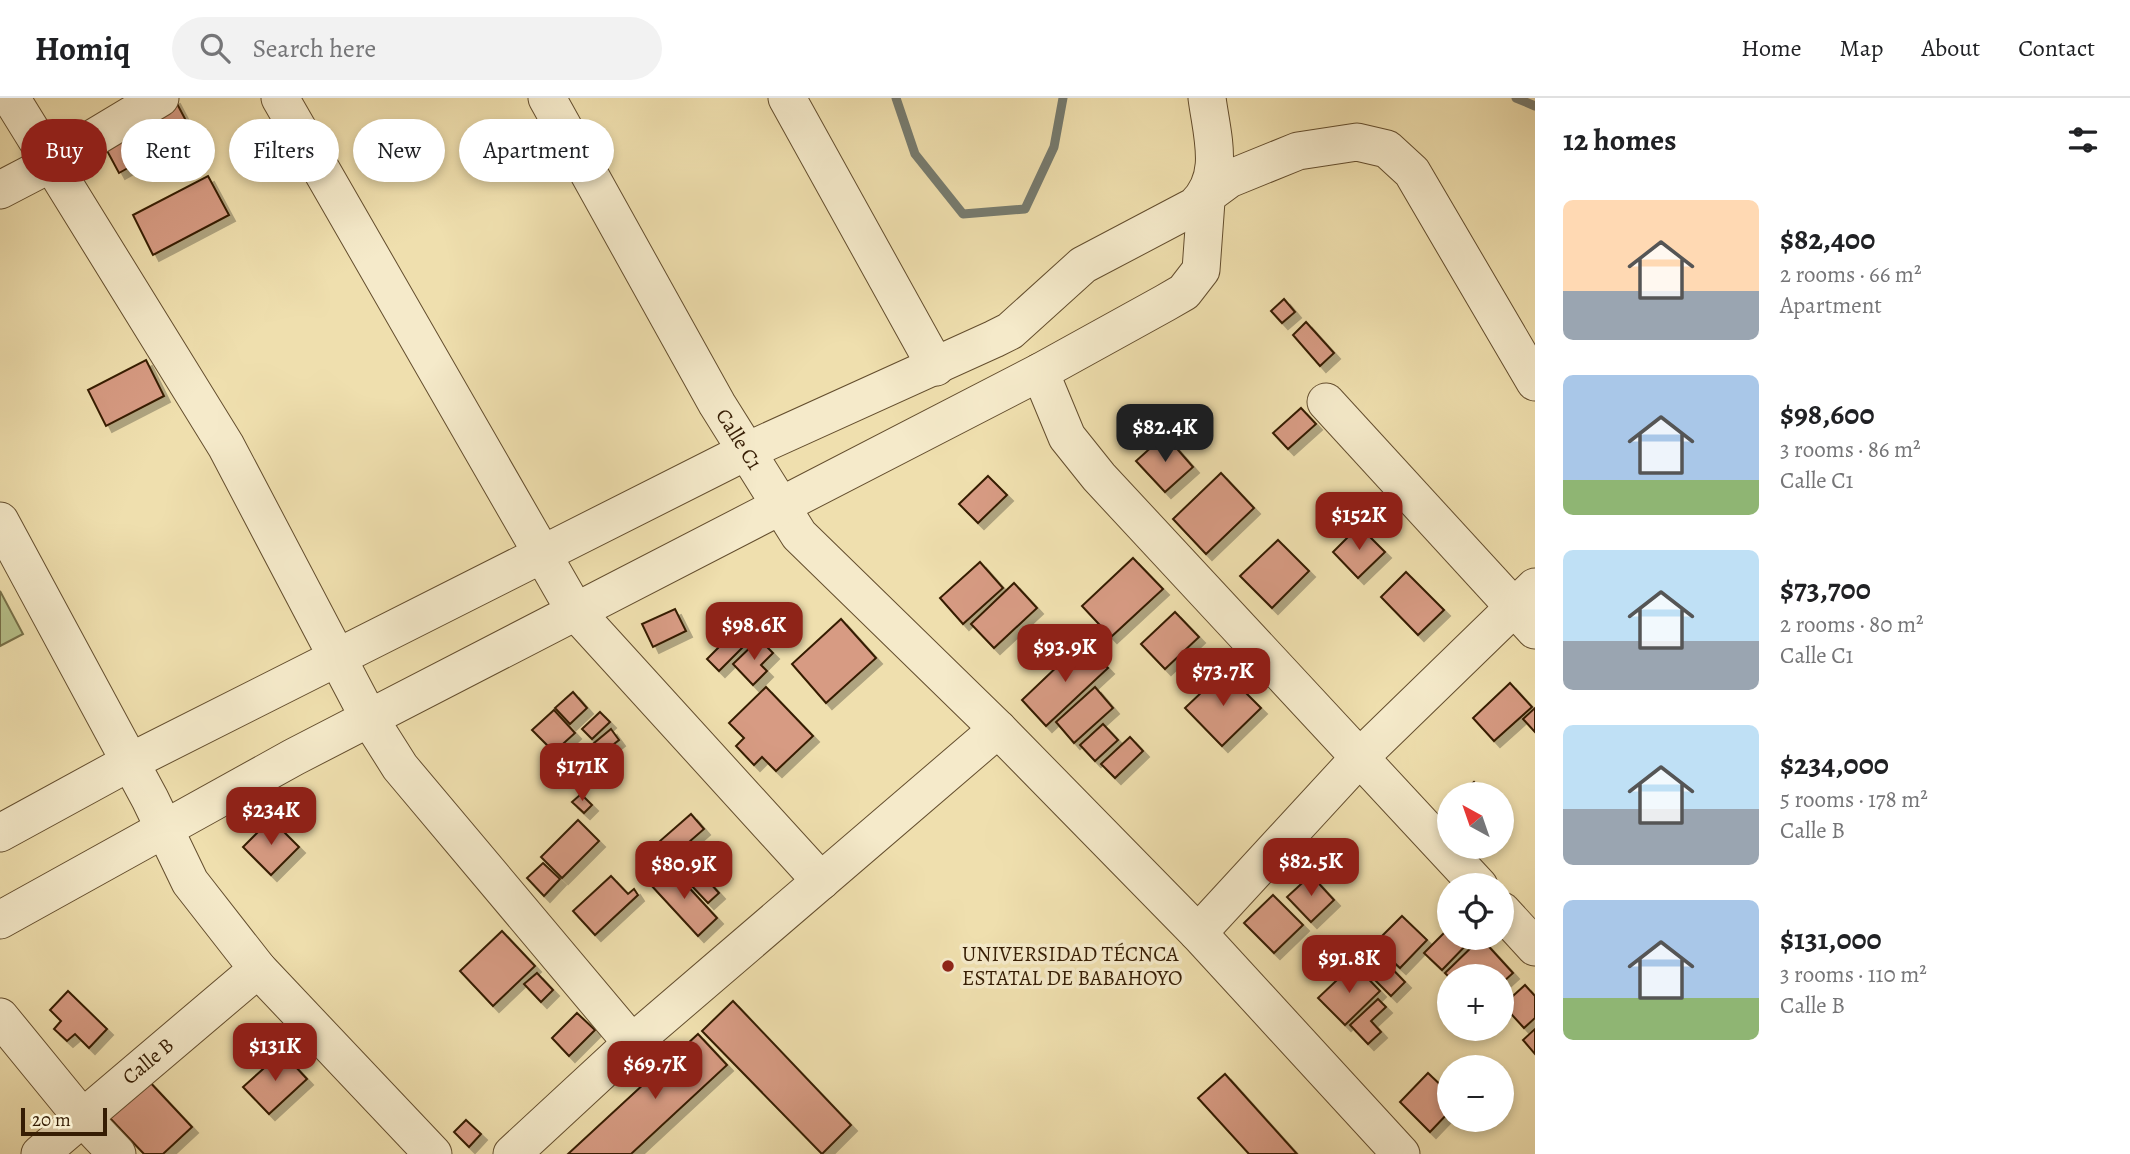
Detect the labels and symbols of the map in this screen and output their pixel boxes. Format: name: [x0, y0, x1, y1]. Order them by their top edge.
street label: Calle C1: [709, 403, 769, 475]
pin: $82.4K: [1108, 404, 1222, 464]
pin: $152K: [1310, 492, 1408, 552]
pin: $98.6K: [697, 602, 811, 662]
pin: $93.9K: [1008, 624, 1122, 684]
pin: $73.7K: [1166, 648, 1280, 708]
pin: $171K: [533, 744, 631, 803]
north arrow: [1437, 782, 1514, 859]
pin: $234K: [222, 788, 320, 847]
pin: $82.5K: [1254, 838, 1368, 898]
pin: $80.9K: [627, 842, 741, 901]
pin: $91.8K: [1292, 936, 1406, 995]
place label: UNIVERSIDAD TÉCNCA ESTATAL DE BABAHOYO: [962, 940, 1183, 992]
marker: UNIVERSIDAD TÉCNCA ESTATAL DE BABAHOYO: [940, 958, 956, 974]
pin: $131K: [226, 1024, 324, 1083]
street label: Calle B: [116, 1031, 180, 1091]
pin: $69.7K: [598, 1042, 712, 1101]
scale bar: [21, 1105, 107, 1137]

